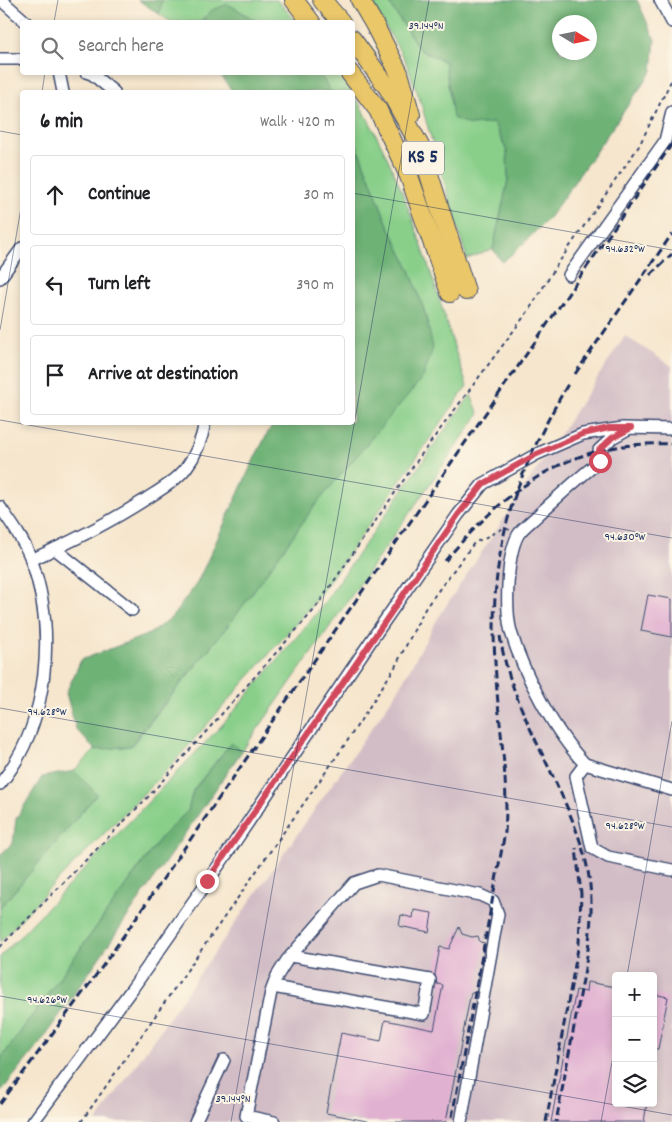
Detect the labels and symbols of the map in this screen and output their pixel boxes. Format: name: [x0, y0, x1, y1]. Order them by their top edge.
north arrow: [552, 15, 597, 60]
text: 39.144°N: [408, 18, 444, 35]
road number: KS 5: [402, 142, 444, 174]
text: 94.632°W: [605, 241, 645, 258]
route start: [589, 450, 612, 473]
text: 94.630°W: [605, 529, 646, 546]
text: 94.628°W: [27, 704, 67, 721]
text: 94.628°W: [605, 818, 645, 835]
route end: [196, 870, 219, 893]
text: 94.626°W: [27, 992, 67, 1009]
text: 39.144°N: [215, 1091, 251, 1108]

